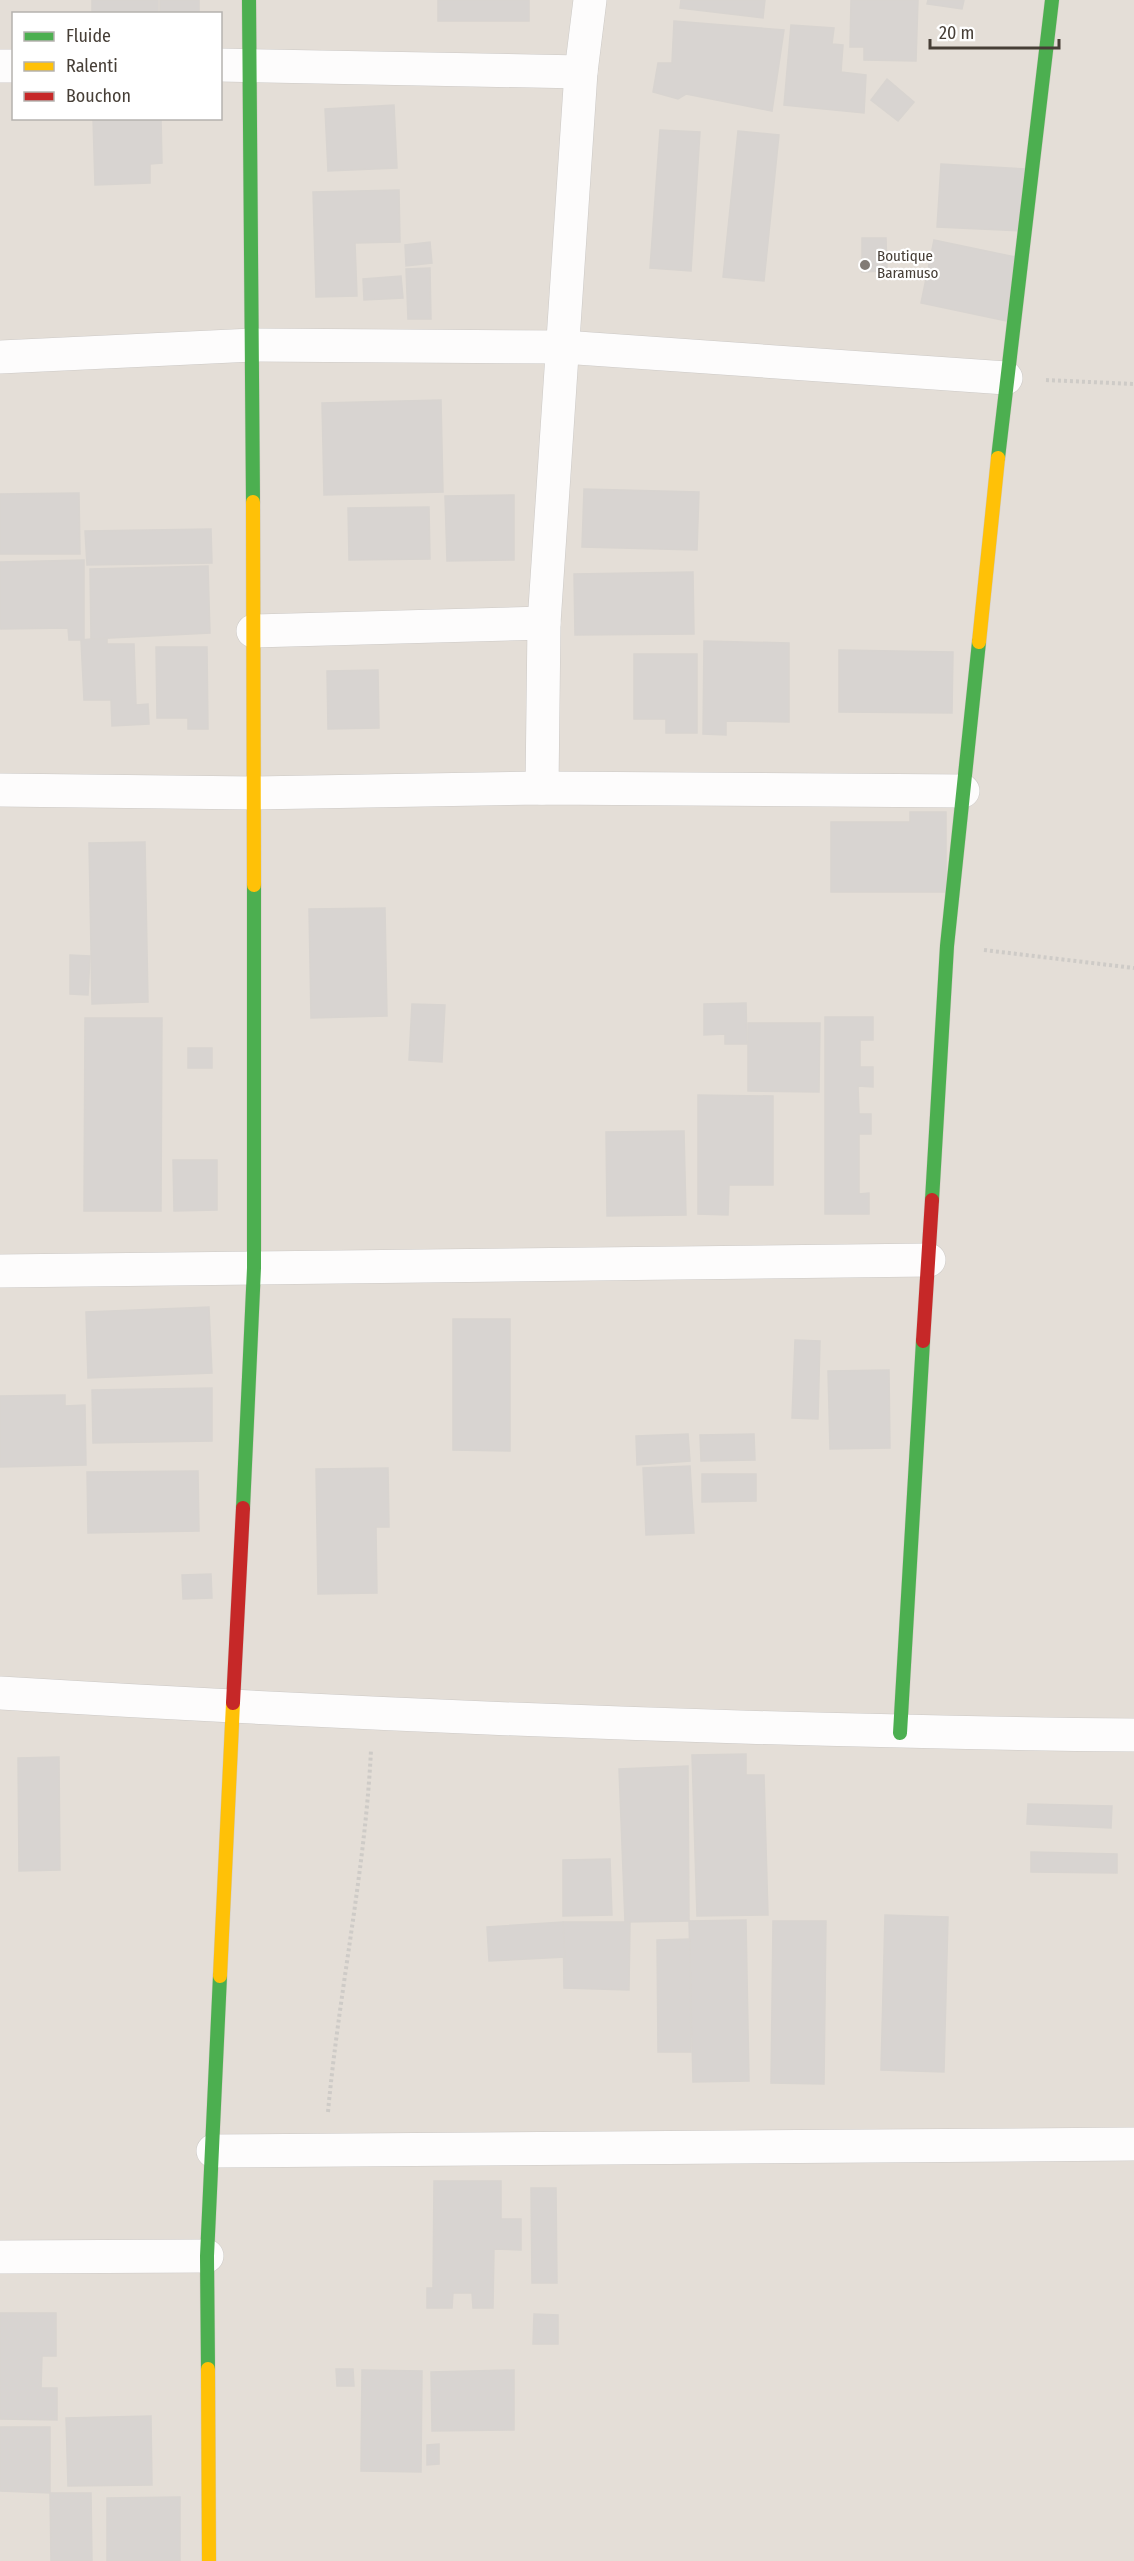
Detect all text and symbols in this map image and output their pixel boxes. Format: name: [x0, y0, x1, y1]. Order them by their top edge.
legend: [12, 12, 222, 120]
scale bar: [930, 12, 1059, 50]
text: 20 m: [939, 22, 974, 44]
text: Fluide: [66, 25, 111, 47]
text: Ralenti: [66, 55, 118, 77]
text: Bouchon: [66, 85, 131, 107]
place label: Boutique Baramuso: [877, 247, 938, 282]
marker: Boutique Baramuso: [858, 258, 872, 272]

